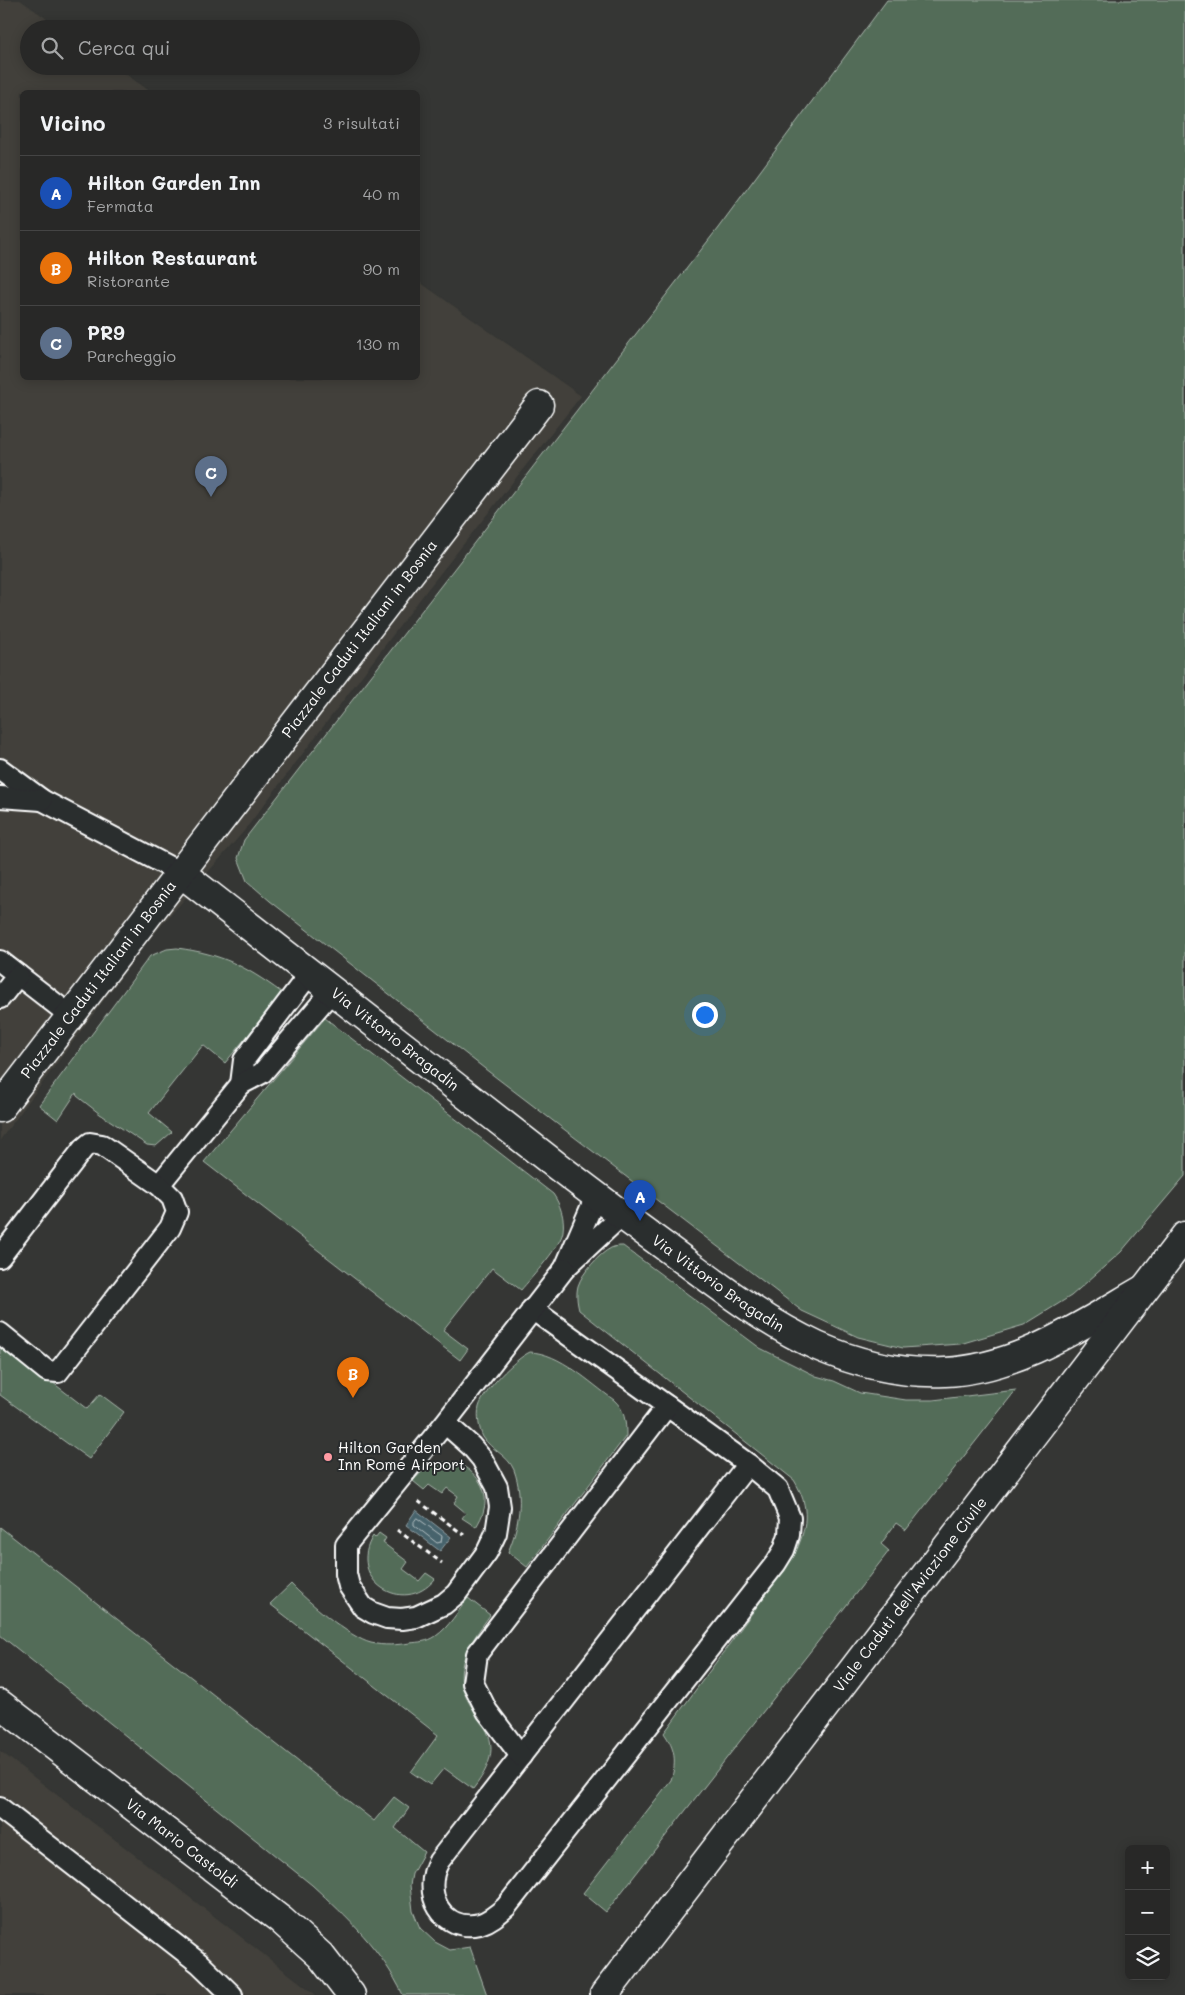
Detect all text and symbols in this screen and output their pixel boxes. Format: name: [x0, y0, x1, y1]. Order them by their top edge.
search box: [20, 20, 420, 75]
icon: search: [38, 34, 66, 62]
text: Cerca qui: [78, 35, 170, 60]
text: Vicino: [40, 109, 105, 136]
text: 3 risultati: [323, 112, 400, 133]
text: Hilton Garden Inn: [87, 170, 260, 195]
text: A: [50, 183, 62, 204]
text: 40 m: [363, 183, 400, 204]
text: Fermata: [87, 195, 154, 216]
text: Hilton Restaurant: [87, 245, 258, 270]
text: B: [51, 258, 61, 279]
text: 90 m: [363, 258, 400, 279]
text: Ristorante: [87, 270, 170, 291]
text: PR9: [87, 320, 125, 345]
text: C: [50, 333, 62, 354]
text: 130 m: [356, 333, 400, 354]
text: Parcheggio: [87, 345, 176, 366]
pin: C: [195, 456, 227, 497]
street label: Piazzale Caduti Italiani in Bosnia: [277, 535, 441, 741]
street label: Piazzale Caduti Italiani in Bosnia: [15, 876, 180, 1082]
street label: Via Vittorio Bragadin: [327, 982, 464, 1095]
your location: [692, 1002, 718, 1028]
pin: A: [624, 1180, 656, 1221]
street label: Via Vittorio Bragadin: [648, 1230, 788, 1336]
pin: B: [337, 1357, 369, 1398]
place label: Hilton Garden Inn Rome Airport: [338, 1437, 465, 1474]
marker: Hilton Garden Inn Rome Airport: [322, 1451, 334, 1463]
street label: Viale Caduti dell'Aviazione Civile: [828, 1492, 991, 1696]
street label: Via Mario Castoldi: [122, 1793, 242, 1892]
map controls: [1125, 1845, 1170, 1980]
button: +: [1125, 1845, 1170, 1890]
button: −: [1125, 1890, 1170, 1935]
button: layers: [1125, 1935, 1170, 1980]

